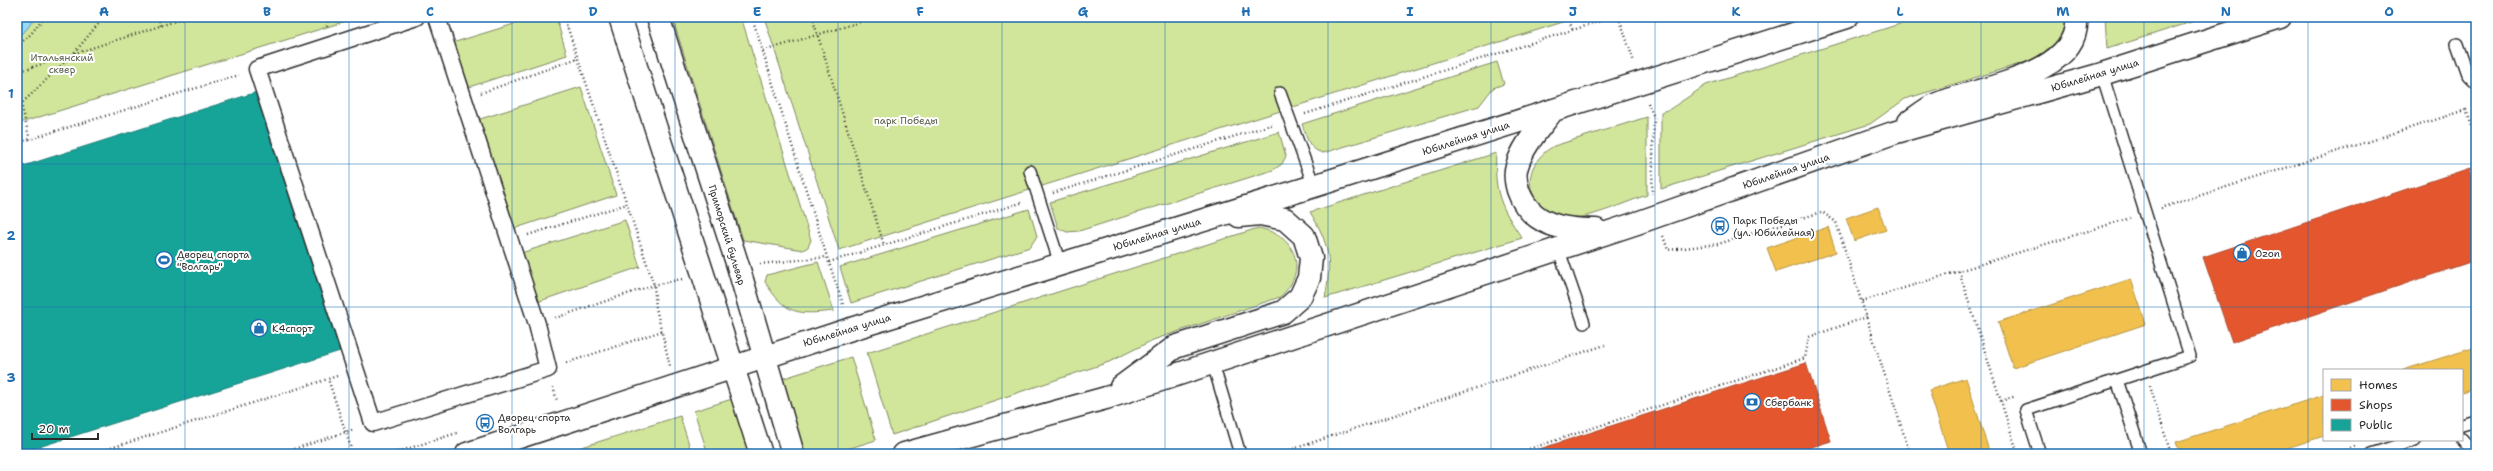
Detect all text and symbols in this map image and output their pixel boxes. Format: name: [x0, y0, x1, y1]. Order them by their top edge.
text: A: [99, 3, 109, 20]
text: B: [263, 3, 271, 20]
text: C: [426, 3, 434, 20]
text: D: [588, 3, 598, 20]
text: E: [753, 3, 762, 20]
text: F: [916, 3, 924, 20]
text: G: [1078, 3, 1089, 20]
text: H: [1241, 3, 1251, 20]
text: I: [1406, 3, 1414, 20]
text: J: [1569, 3, 1577, 20]
text: K: [1732, 3, 1741, 20]
text: L: [1896, 3, 1904, 20]
text: M: [2056, 3, 2070, 20]
text: N: [2221, 3, 2231, 20]
text: O: [2384, 3, 2394, 20]
park label: Итальянский сквер: [31, 51, 94, 76]
street label: Юбилейная улица: [2050, 55, 2141, 95]
text: 1: [8, 85, 14, 102]
park label: парк Победы: [874, 114, 938, 127]
street label: Юбилейная улица: [1421, 118, 1512, 158]
street label: Юбилейная улица: [1741, 150, 1832, 192]
street label: Приморский бульвар: [706, 183, 749, 287]
street label: Юбилейная улица: [1112, 214, 1203, 254]
place label: Парк Победы (ул. Юбилейная): [1733, 214, 1815, 239]
bus stop icon: Парк Победы (ул. Юбилейная): [1710, 216, 1730, 236]
text: 2: [6, 227, 16, 244]
shop icon: Ozon: [2232, 243, 2252, 263]
place label: Ozon: [2255, 247, 2280, 260]
place label: Дворец спорта "Волгарь": [177, 248, 250, 273]
sports icon: Дворец спорта "Волгарь": [154, 250, 174, 270]
street label: Юбилейная улица: [802, 310, 893, 350]
shop icon: К4спорт: [249, 318, 269, 338]
place label: К4спорт: [272, 322, 313, 335]
text: 3: [6, 369, 16, 386]
legend: [2323, 369, 2463, 441]
text: Homes: [2359, 377, 2398, 393]
bank icon: Сбербанк: [1742, 392, 1762, 412]
place label: Сбербанк: [1765, 396, 1812, 409]
text: Shops: [2359, 397, 2393, 413]
place label: Дворец спорта Волгарь: [498, 411, 571, 436]
bus stop icon: Дворец спорта Волгарь: [475, 413, 495, 433]
scale bar: [32, 415, 98, 441]
text: Public: [2359, 417, 2393, 433]
text: 20 m: [38, 421, 69, 437]

